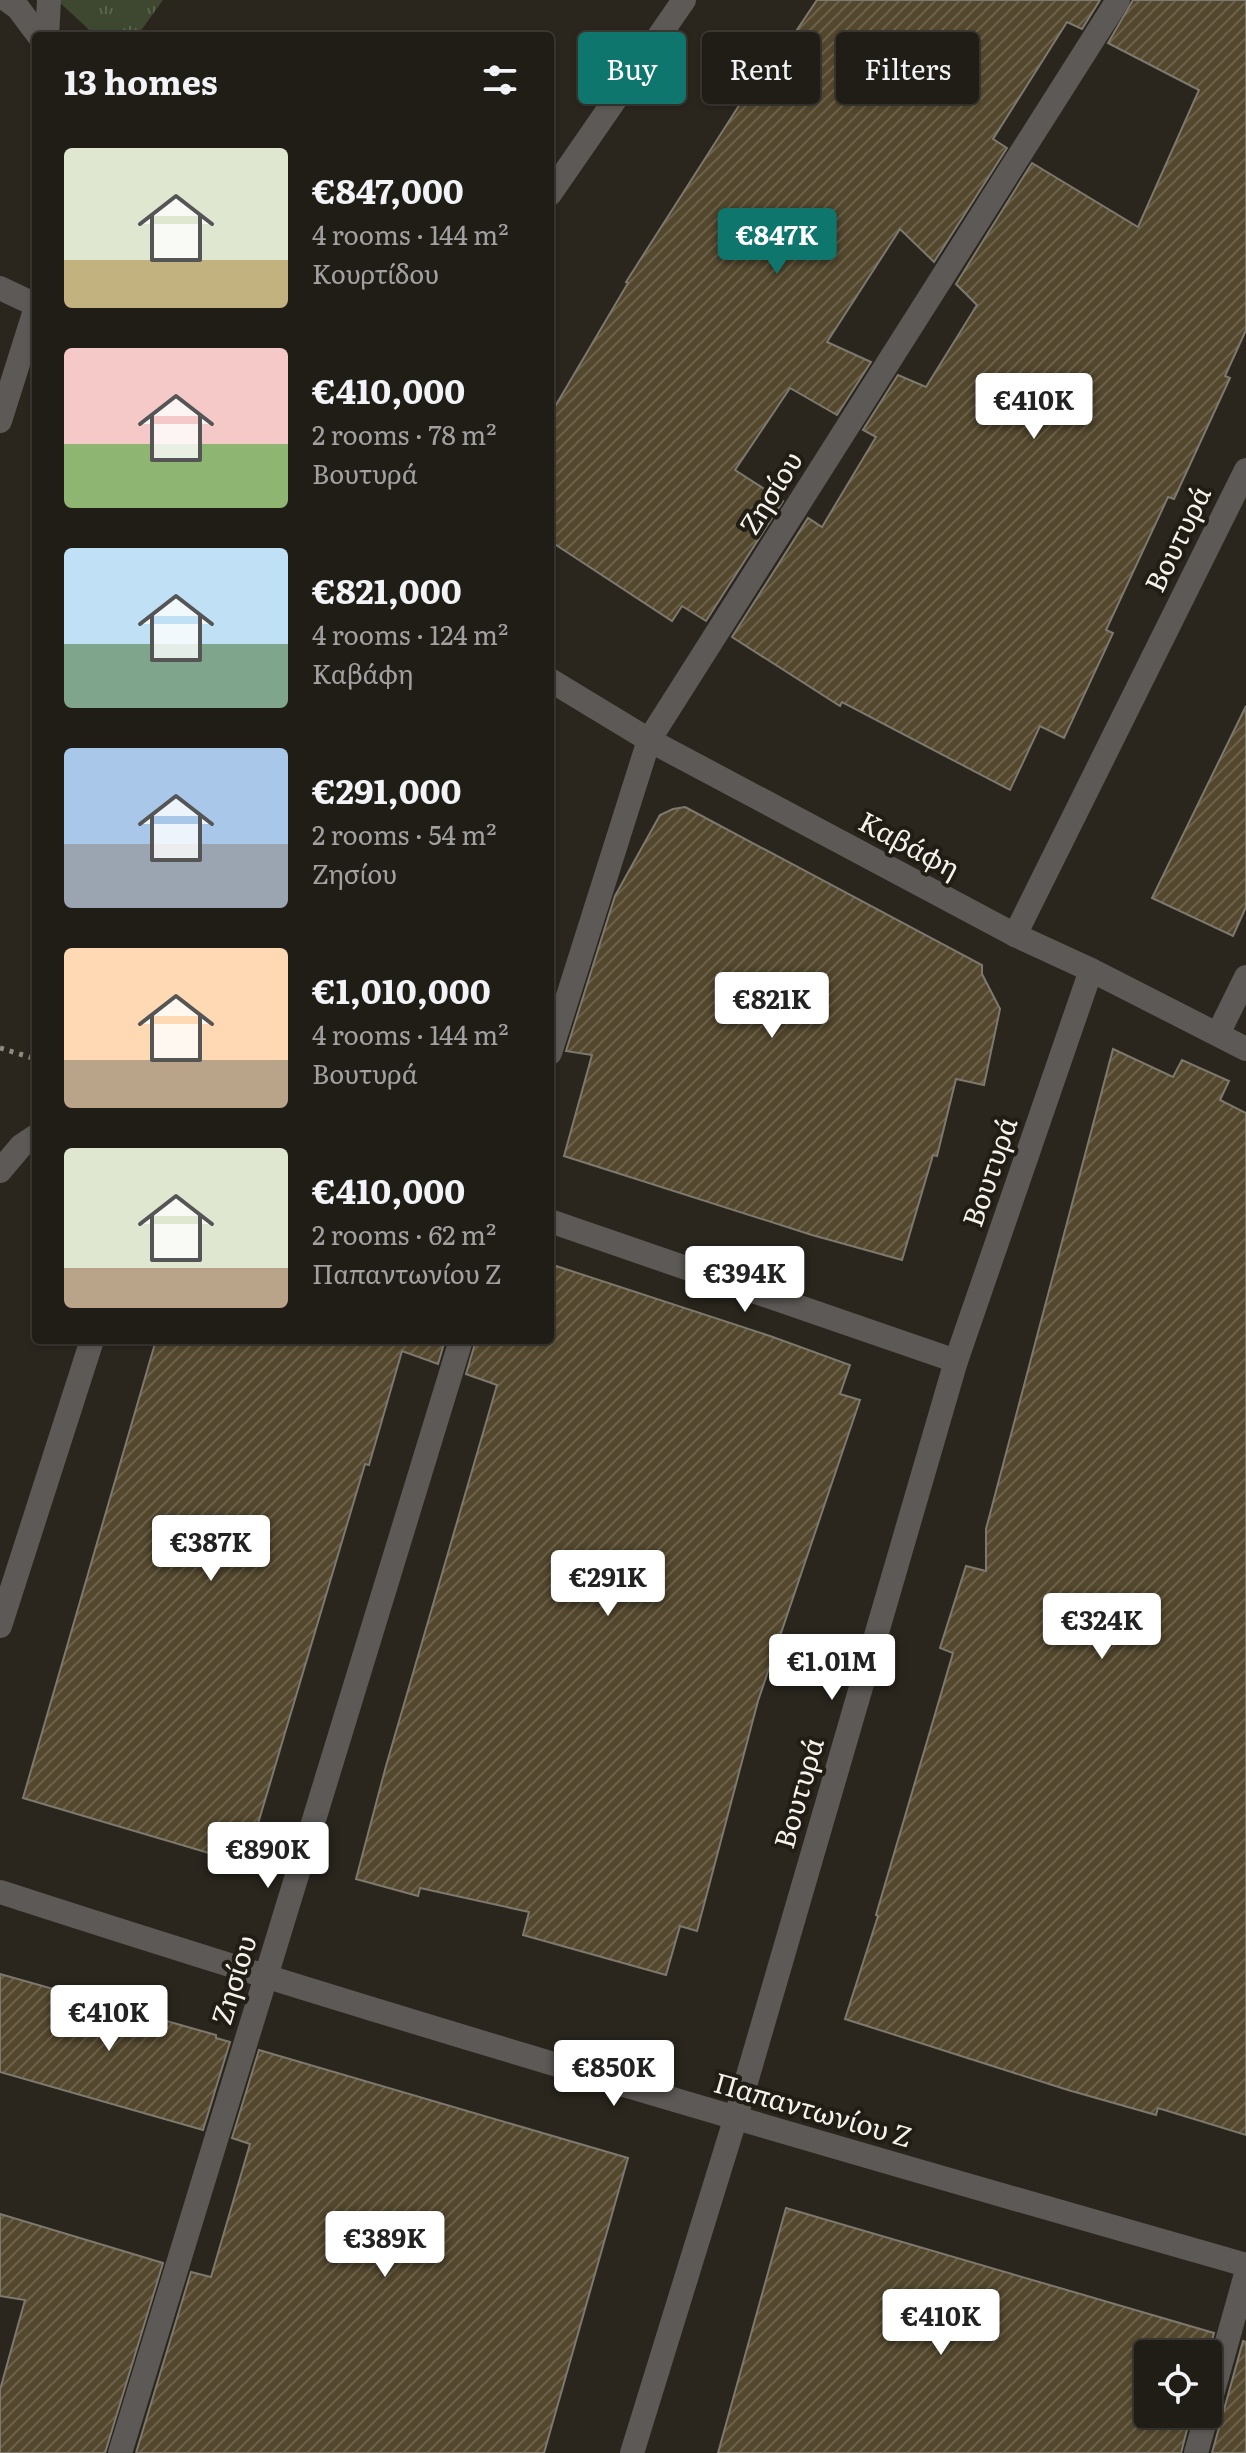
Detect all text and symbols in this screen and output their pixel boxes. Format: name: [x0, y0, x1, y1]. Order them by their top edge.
chip: Buy: [578, 32, 686, 104]
chip: Rent: [702, 32, 820, 104]
chip: Filters: [836, 32, 979, 104]
text: 13 homes: [64, 55, 218, 105]
icon: filters: [478, 58, 522, 102]
text: €847,000: [312, 164, 464, 214]
icon: home: [128, 180, 224, 276]
pin: €847K: [721, 208, 833, 276]
text: 4 rooms · 144 m²: [312, 214, 508, 253]
text: €847K: [736, 214, 818, 253]
text: Κουρτίδου: [312, 253, 439, 292]
text: €410,000: [312, 364, 465, 414]
pin: €410K: [978, 373, 1090, 441]
text: €410K: [994, 379, 1074, 418]
icon: home: [128, 380, 224, 476]
text: 2 rooms · 78 m²: [312, 414, 497, 453]
street label: Ζησίου: [727, 442, 811, 542]
text: Βουτυρά: [312, 453, 418, 492]
street label: Βουτυρά: [1132, 478, 1220, 599]
text: €821,000: [312, 564, 462, 614]
icon: home: [128, 580, 224, 676]
text: 4 rooms · 124 m²: [312, 614, 508, 653]
text: Καβάφη: [312, 653, 413, 692]
text: €291,000: [312, 764, 462, 814]
icon: home: [128, 780, 224, 876]
street label: Καβάφη: [852, 799, 968, 887]
text: 2 rooms · 54 m²: [312, 814, 497, 853]
text: Ζησίου: [312, 853, 397, 892]
text: €1,010,000: [312, 964, 491, 1014]
pin: €821K: [716, 972, 828, 1040]
text: €821K: [733, 978, 811, 1017]
icon: home: [128, 980, 224, 1076]
text: 4 rooms · 144 m²: [312, 1014, 508, 1053]
text: Βουτυρά: [312, 1053, 418, 1092]
street label: Βουτυρά: [950, 1111, 1027, 1232]
text: €410,000: [312, 1164, 465, 1214]
icon: home: [128, 1180, 224, 1276]
text: 2 rooms · 62 m²: [312, 1214, 496, 1253]
pin: €394K: [689, 1246, 801, 1314]
text: €394K: [703, 1252, 787, 1291]
text: Παπαντωνίου Ζ: [312, 1253, 502, 1292]
pin: €387K: [155, 1515, 267, 1583]
text: €387K: [170, 1521, 252, 1560]
pin: €291K: [552, 1550, 664, 1618]
text: €291K: [569, 1556, 647, 1595]
pin: €324K: [1046, 1593, 1158, 1661]
text: €324K: [1061, 1599, 1143, 1638]
pin: €1.01M: [767, 1634, 897, 1702]
text: €1.01M: [787, 1640, 877, 1679]
street label: Βουτυρά: [761, 1732, 833, 1853]
pin: €890K: [212, 1822, 324, 1890]
text: €890K: [226, 1828, 310, 1867]
street label: Ζησίου: [199, 1930, 266, 2029]
pin: €410K: [53, 1985, 165, 2053]
text: €410K: [69, 1991, 149, 2030]
pin: €850K: [558, 2040, 670, 2108]
text: €850K: [572, 2046, 656, 2085]
street label: Παπαντωνίου Ζ: [709, 2060, 918, 2156]
pin: €389K: [329, 2211, 441, 2279]
text: €389K: [343, 2217, 427, 2256]
pin: €410K: [885, 2289, 997, 2357]
text: €410K: [901, 2295, 981, 2334]
map controls: [1134, 2340, 1222, 2428]
button: locate: [1134, 2340, 1222, 2428]

